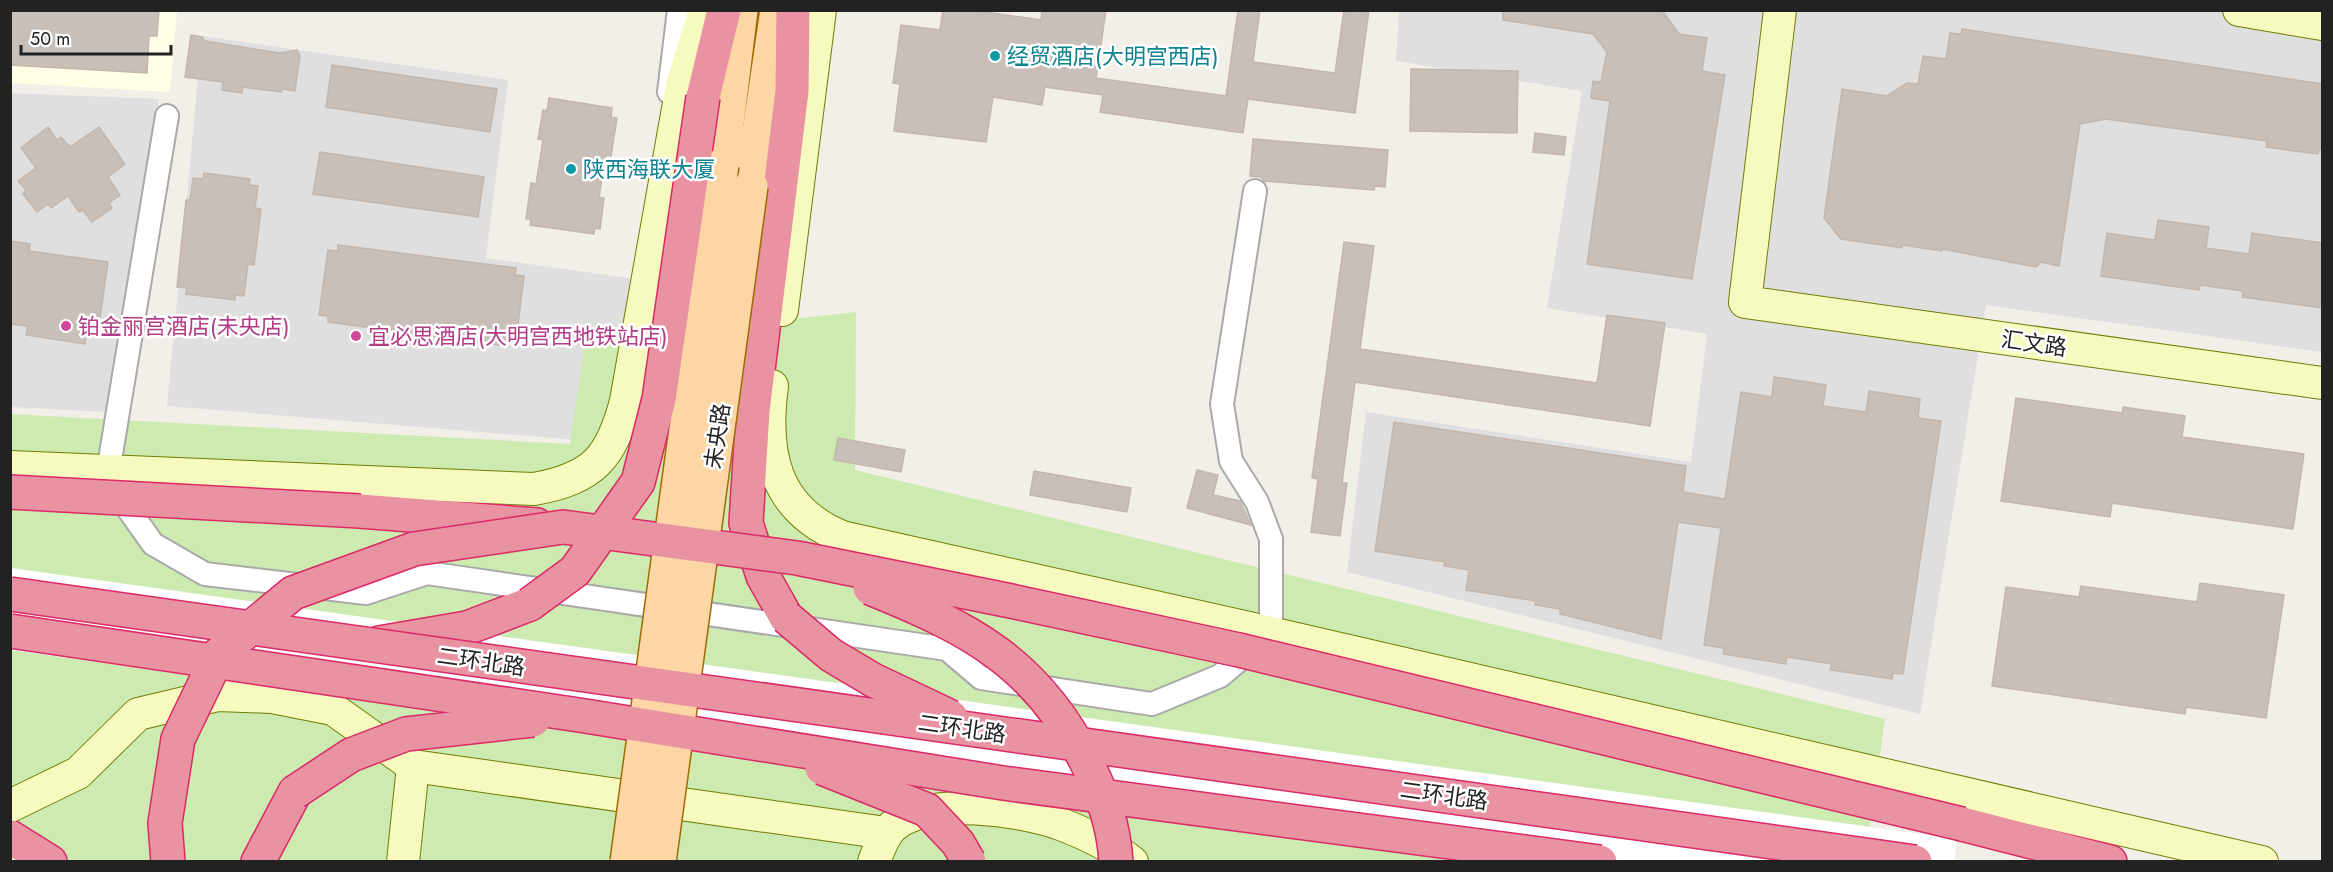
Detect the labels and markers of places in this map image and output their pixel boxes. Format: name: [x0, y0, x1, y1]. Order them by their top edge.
place label: 经贸酒店(大明宫西店): [1007, 40, 1219, 72]
marker: 经贸酒店(大明宫西店): [988, 49, 1002, 63]
place label: 陕西海联大厦: [583, 153, 715, 185]
marker: 陕西海联大厦: [564, 162, 578, 176]
place label: 铂金丽宫酒店(未央店): [78, 310, 290, 342]
marker: 铂金丽宫酒店(未央店): [59, 319, 73, 333]
place label: 宜必思酒店(大明宫西地铁站店): [368, 320, 668, 352]
marker: 宜必思酒店(大明宫西地铁站店): [349, 329, 363, 343]

